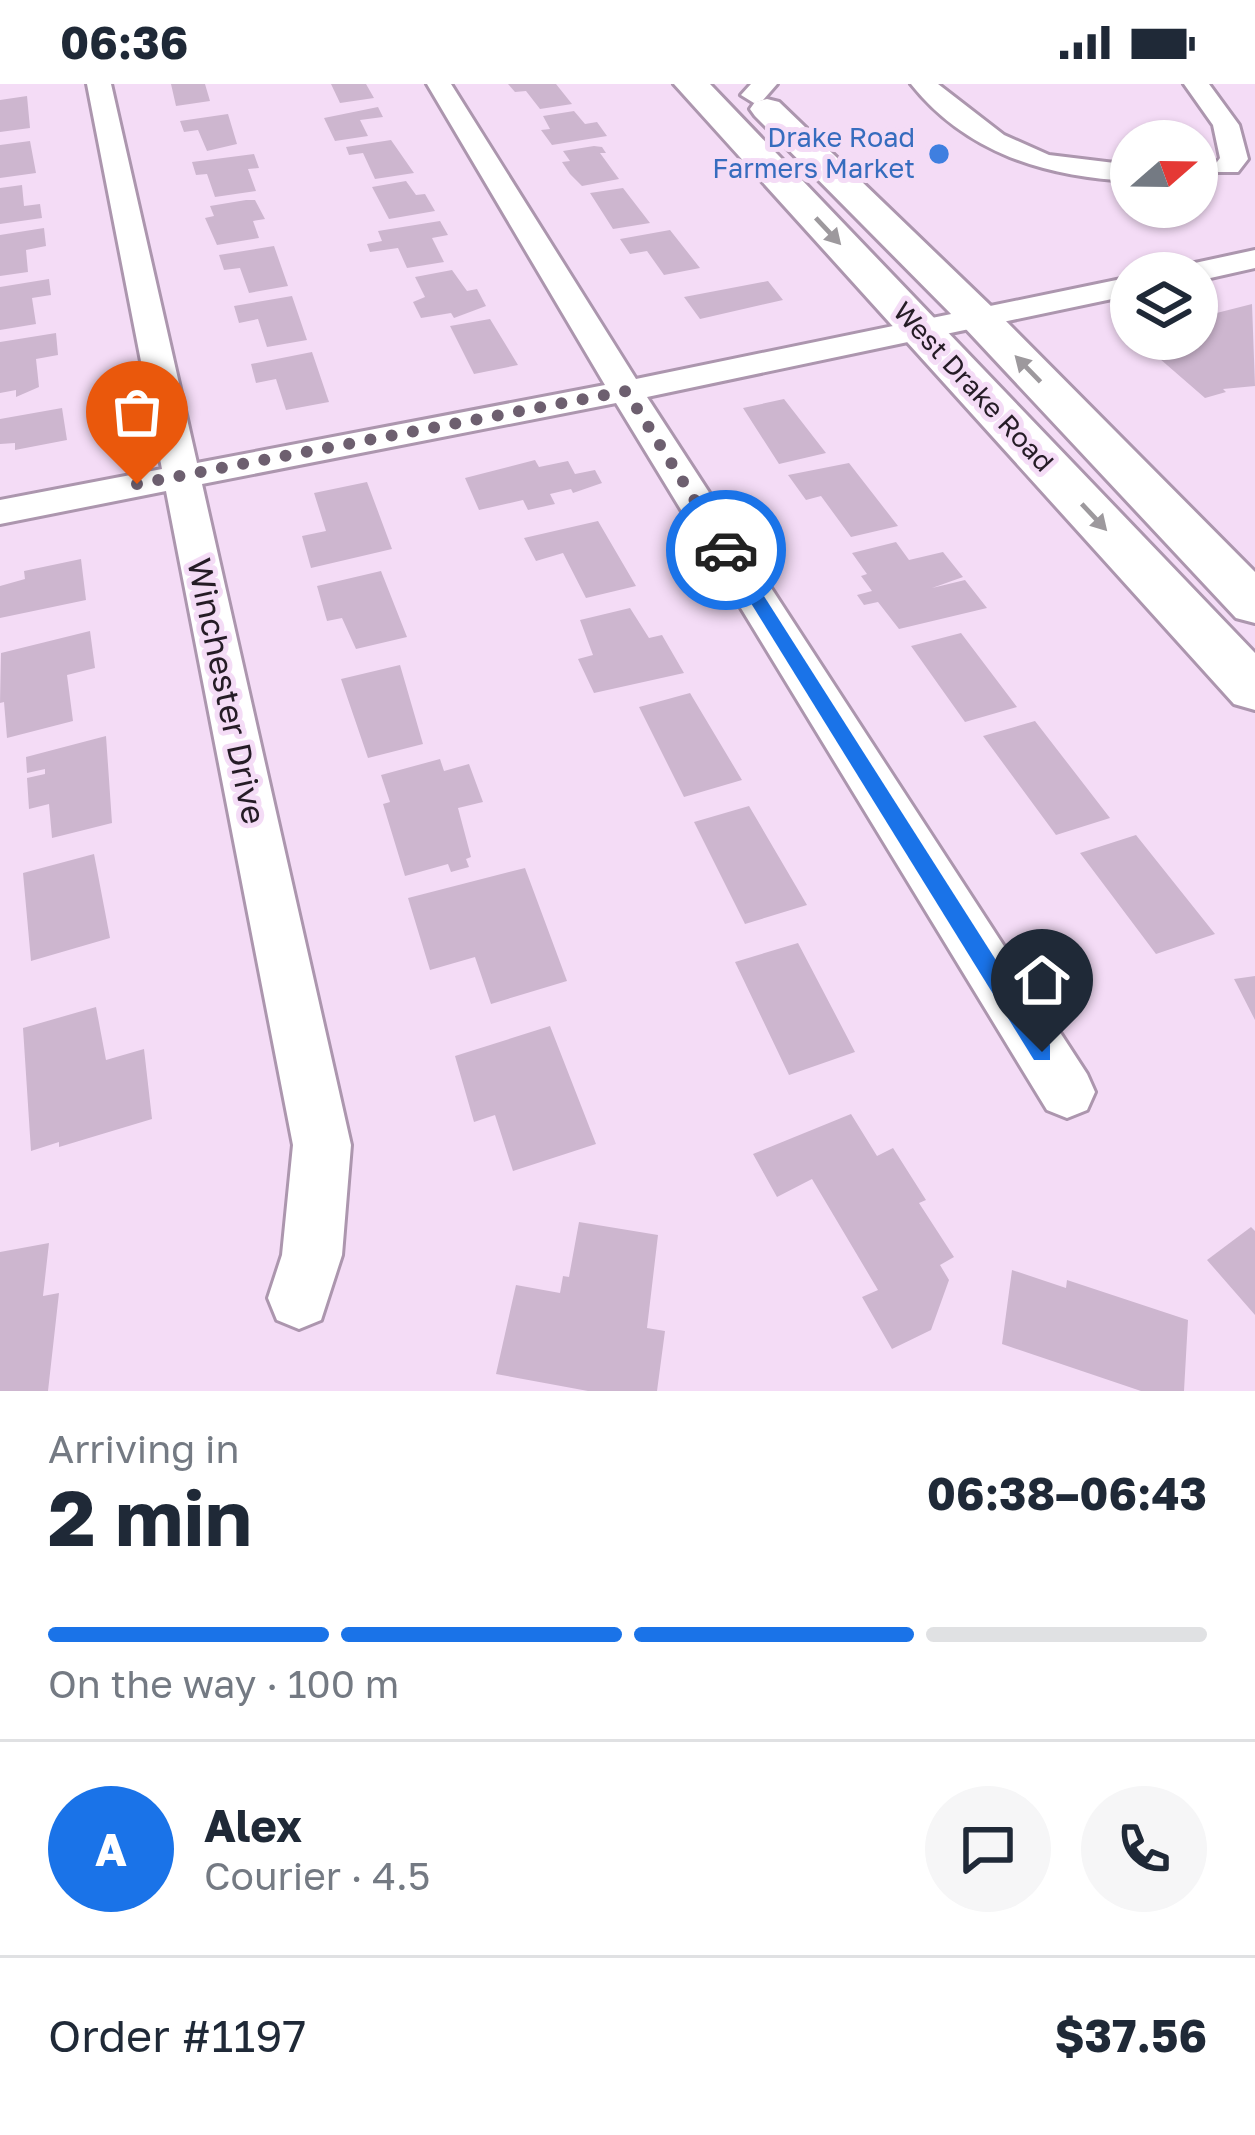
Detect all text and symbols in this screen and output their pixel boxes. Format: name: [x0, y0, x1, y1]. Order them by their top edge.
text: 06:36: [60, 15, 188, 69]
north arrow: [1110, 120, 1218, 228]
map controls: [1110, 120, 1218, 360]
place label: Drake Road Farmers Market: [712, 121, 915, 184]
marker: Drake Road Farmers Market: [926, 141, 952, 167]
one-way arrow: [814, 216, 842, 245]
button: layers: [1110, 252, 1218, 360]
street label: West Drake Road: [887, 295, 1060, 478]
one-way arrow: [1015, 355, 1043, 384]
pin: [86, 361, 188, 484]
icon: bag: [104, 379, 170, 445]
courier: [666, 490, 786, 610]
one-way arrow: [1080, 502, 1107, 531]
icon: car: [693, 517, 759, 583]
street label: Winchester Drive: [180, 554, 275, 827]
pin: [991, 929, 1093, 1052]
icon: home: [1009, 947, 1075, 1013]
text: Arriving in: [48, 1425, 239, 1472]
text: 06:38–06:43: [927, 1466, 1207, 1520]
text: 2 min: [48, 1470, 252, 1563]
text: On the way · 100 m: [48, 1660, 399, 1707]
button: chat: [925, 1786, 1051, 1912]
button: phone: [1081, 1786, 1207, 1912]
text: Alex: [204, 1798, 302, 1852]
text: A: [95, 1822, 127, 1876]
text: Courier · 4.5: [204, 1852, 430, 1899]
text: Order #1197: [48, 2008, 306, 2062]
text: $37.56: [1054, 2008, 1207, 2062]

